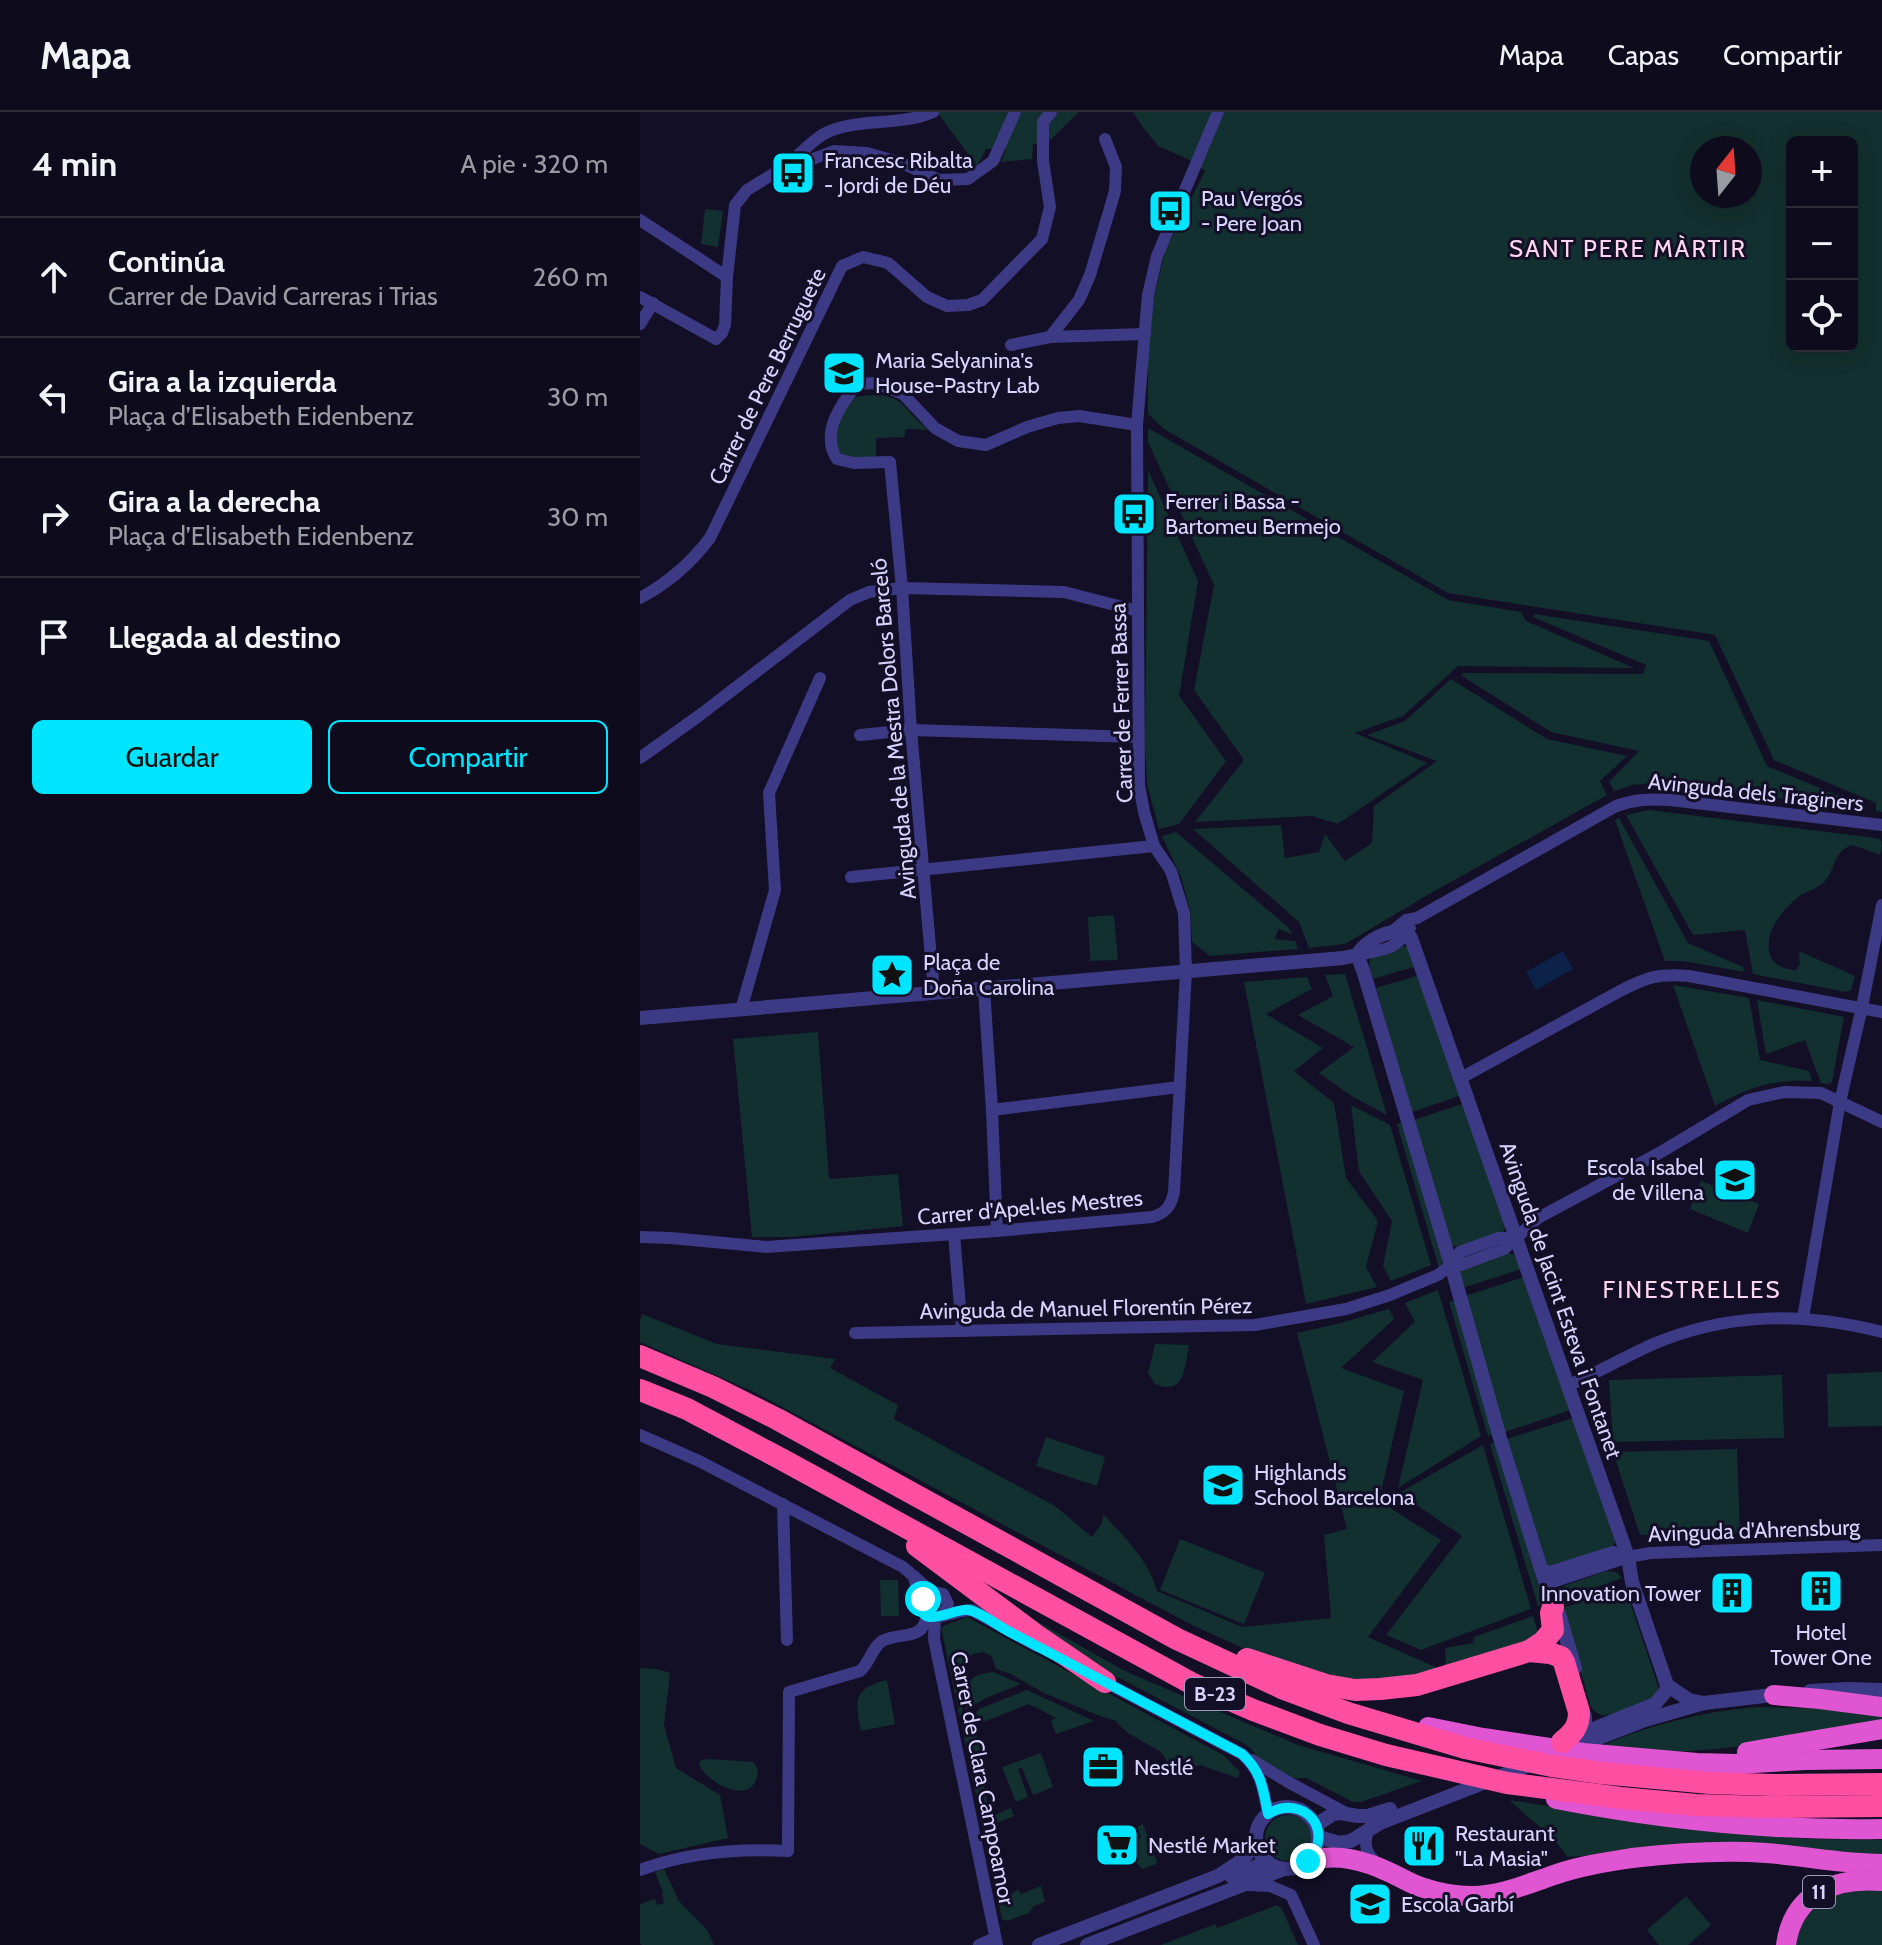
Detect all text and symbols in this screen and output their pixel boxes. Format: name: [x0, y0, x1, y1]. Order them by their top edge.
text: Mapa: [40, 32, 131, 79]
text: Mapa: [1499, 38, 1564, 72]
text: Capas: [1608, 38, 1679, 72]
text: Compartir: [1723, 38, 1842, 72]
north arrow: [1690, 136, 1762, 208]
map controls: [1786, 136, 1858, 352]
button: +: [1786, 136, 1858, 208]
text: 4 min: [32, 143, 117, 185]
place label: Francesc Ribalta - Jordi de Déu: [824, 147, 973, 199]
text: A pie · 320 m: [460, 148, 608, 180]
bus stop icon: Francesc Ribalta - Jordi de Déu: [769, 149, 817, 197]
place label: Pau Vergós - Pere Joan: [1201, 185, 1303, 237]
bus stop icon: Pau Vergós - Pere Joan: [1146, 187, 1194, 235]
button: −: [1786, 208, 1858, 280]
district label: SANT PERE MÀRTIR: [1509, 234, 1747, 263]
text: Continúa: [108, 243, 225, 280]
icon: ahead: [32, 255, 76, 299]
text: 260 m: [533, 261, 608, 293]
street label: Carrer de Pere Berruguete: [703, 263, 832, 489]
text: Carrer de David Carreras i Trias: [108, 280, 438, 312]
button: locate: [1786, 280, 1858, 352]
place label: Maria Selyanina's House-Pastry Lab: [875, 347, 1040, 399]
school or university icon: Maria Selyanina's House-Pastry Lab: [820, 349, 868, 397]
text: Gira a la izquierda: [108, 363, 337, 400]
icon: left: [32, 375, 76, 419]
text: 30 m: [547, 381, 608, 413]
text: Plaça d’Elisabeth Eidenbenz: [108, 400, 414, 432]
text: Gira a la derecha: [108, 483, 320, 520]
place label: Ferrer i Bassa - Bartomeu Bermejo: [1165, 488, 1341, 540]
bus stop icon: Ferrer i Bassa - Bartomeu Bermejo: [1110, 490, 1158, 538]
icon: right: [32, 495, 76, 539]
text: 30 m: [547, 501, 608, 533]
text: Plaça d’Elisabeth Eidenbenz: [108, 520, 414, 552]
street label: Avinguda de la Mestra Dolors Barceló: [865, 557, 922, 901]
street label: Carrer de Ferrer Bassa: [1104, 602, 1138, 804]
icon: arrive: [32, 615, 76, 659]
text: Llegada al destino: [108, 619, 341, 656]
button: Guardar: [32, 720, 312, 794]
button: Compartir: [328, 720, 608, 794]
street label: Avinguda dels Traginers: [1647, 768, 1865, 817]
place label: Plaça de Doña Carolina: [923, 949, 1055, 1001]
place icon: Plaça de Doña Carolina: [868, 951, 916, 999]
street label: Avinguda de Jacint Esteva i Fontanet: [1493, 1138, 1628, 1463]
place label: Escola Isabel de Villena: [1586, 1154, 1705, 1206]
school or university icon: Escola Isabel de Villena: [1711, 1156, 1759, 1204]
street label: Carrer d'Apel·les Mestres: [916, 1184, 1144, 1231]
district label: FINESTRELLES: [1603, 1275, 1781, 1304]
street label: Avinguda de Manuel Florentín Pérez: [919, 1292, 1253, 1325]
place label: Highlands School Barcelona: [1254, 1459, 1415, 1511]
school or university icon: Highlands School Barcelona: [1199, 1461, 1247, 1509]
street label: Avinguda d'Ahrensburg: [1648, 1513, 1862, 1548]
building icon: Hotel Tower One: [1797, 1567, 1845, 1615]
building icon: Innovation Tower: [1708, 1569, 1756, 1617]
place label: Innovation Tower: [1541, 1580, 1701, 1607]
route start: [905, 1581, 941, 1617]
place label: Hotel Tower One: [1770, 1619, 1872, 1671]
street label: Carrer de Clara Campoamor: [945, 1649, 1020, 1907]
road number: B-23: [1185, 1678, 1245, 1710]
office icon: Nestlé: [1079, 1743, 1127, 1791]
place label: Nestlé: [1134, 1754, 1193, 1781]
place label: Restaurant "La Masia": [1455, 1820, 1555, 1872]
supermarket icon: Nestlé Market: [1093, 1821, 1141, 1869]
restaurant icon: Restaurant "La Masia": [1400, 1822, 1448, 1870]
place label: Nestlé Market: [1148, 1832, 1276, 1859]
route end: [1290, 1843, 1326, 1879]
road number: 11: [1803, 1876, 1835, 1908]
school or university icon: Escola Garbí: [1346, 1880, 1394, 1928]
place label: Escola Garbí: [1401, 1891, 1514, 1918]

